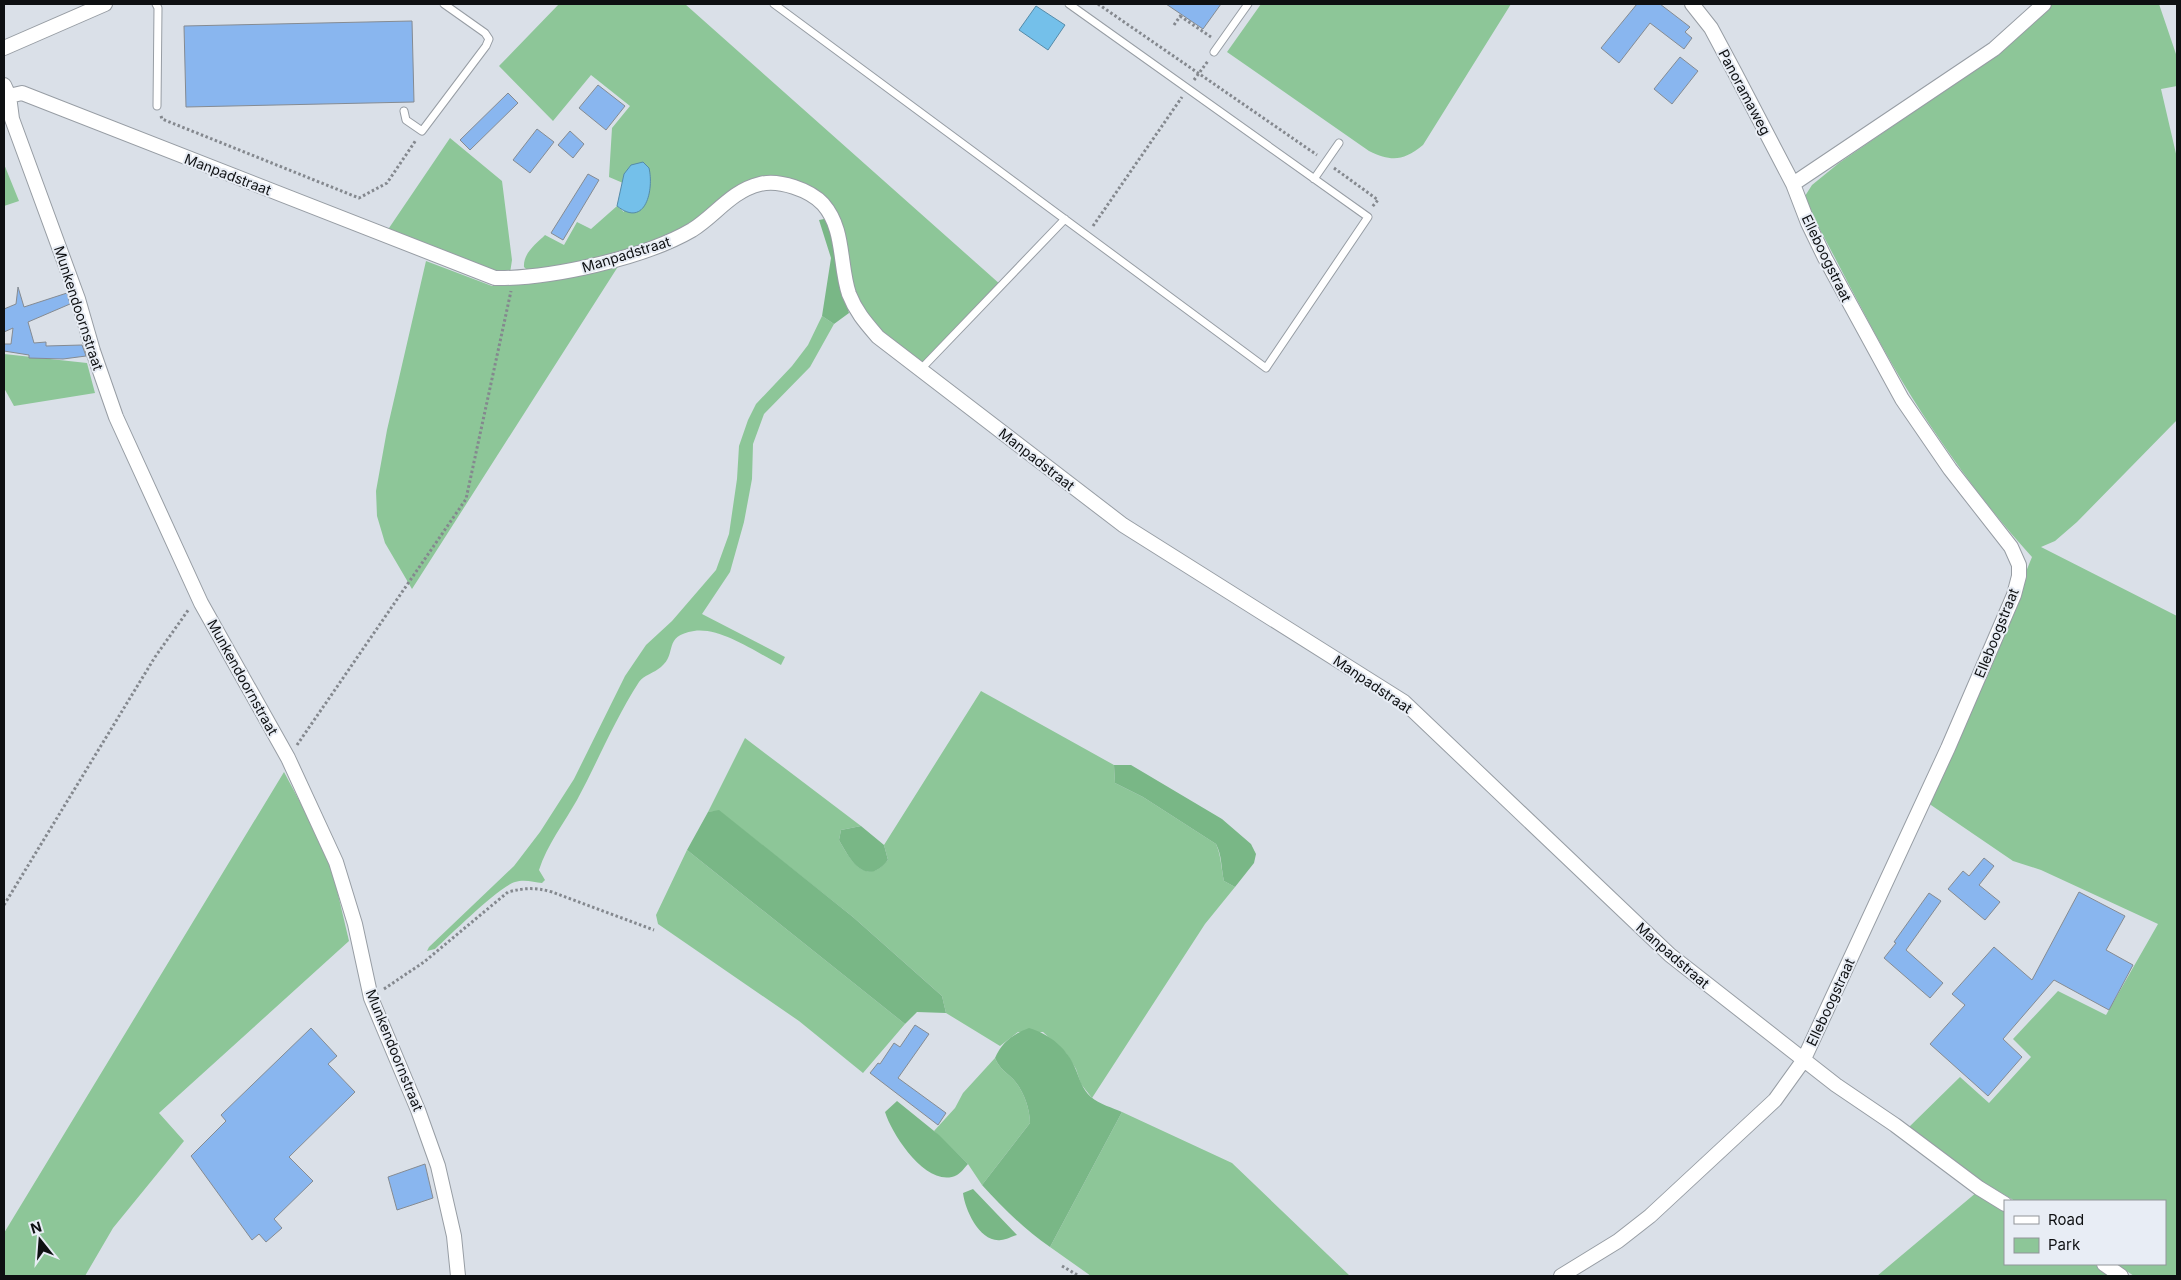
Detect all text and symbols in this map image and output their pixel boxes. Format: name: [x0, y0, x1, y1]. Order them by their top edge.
street label: Panoramaweg: [1715, 46, 1775, 138]
street label: Manpadstraat: [182, 150, 274, 198]
street label: Elleboogstraat: [1799, 212, 1856, 305]
street label: Manpadstraat: [580, 232, 673, 276]
street label: Munkendoornstraat: [51, 244, 107, 373]
street label: Manpadstraat: [996, 424, 1079, 494]
street label: Elleboogstraat: [1970, 585, 2022, 680]
street label: Munkendoornstraat: [204, 616, 282, 738]
street label: Manpadstraat: [1330, 651, 1416, 717]
street label: Manpadstraat: [1633, 919, 1713, 992]
street label: Elleboogstraat: [1802, 955, 1858, 1049]
street label: Munkendoornstraat: [363, 987, 427, 1114]
legend: [2004, 1200, 2166, 1265]
text: Road: [2048, 1210, 2084, 1229]
north arrow: [15, 1215, 65, 1265]
text: N: [28, 1217, 44, 1237]
text: Park: [2048, 1235, 2081, 1254]

